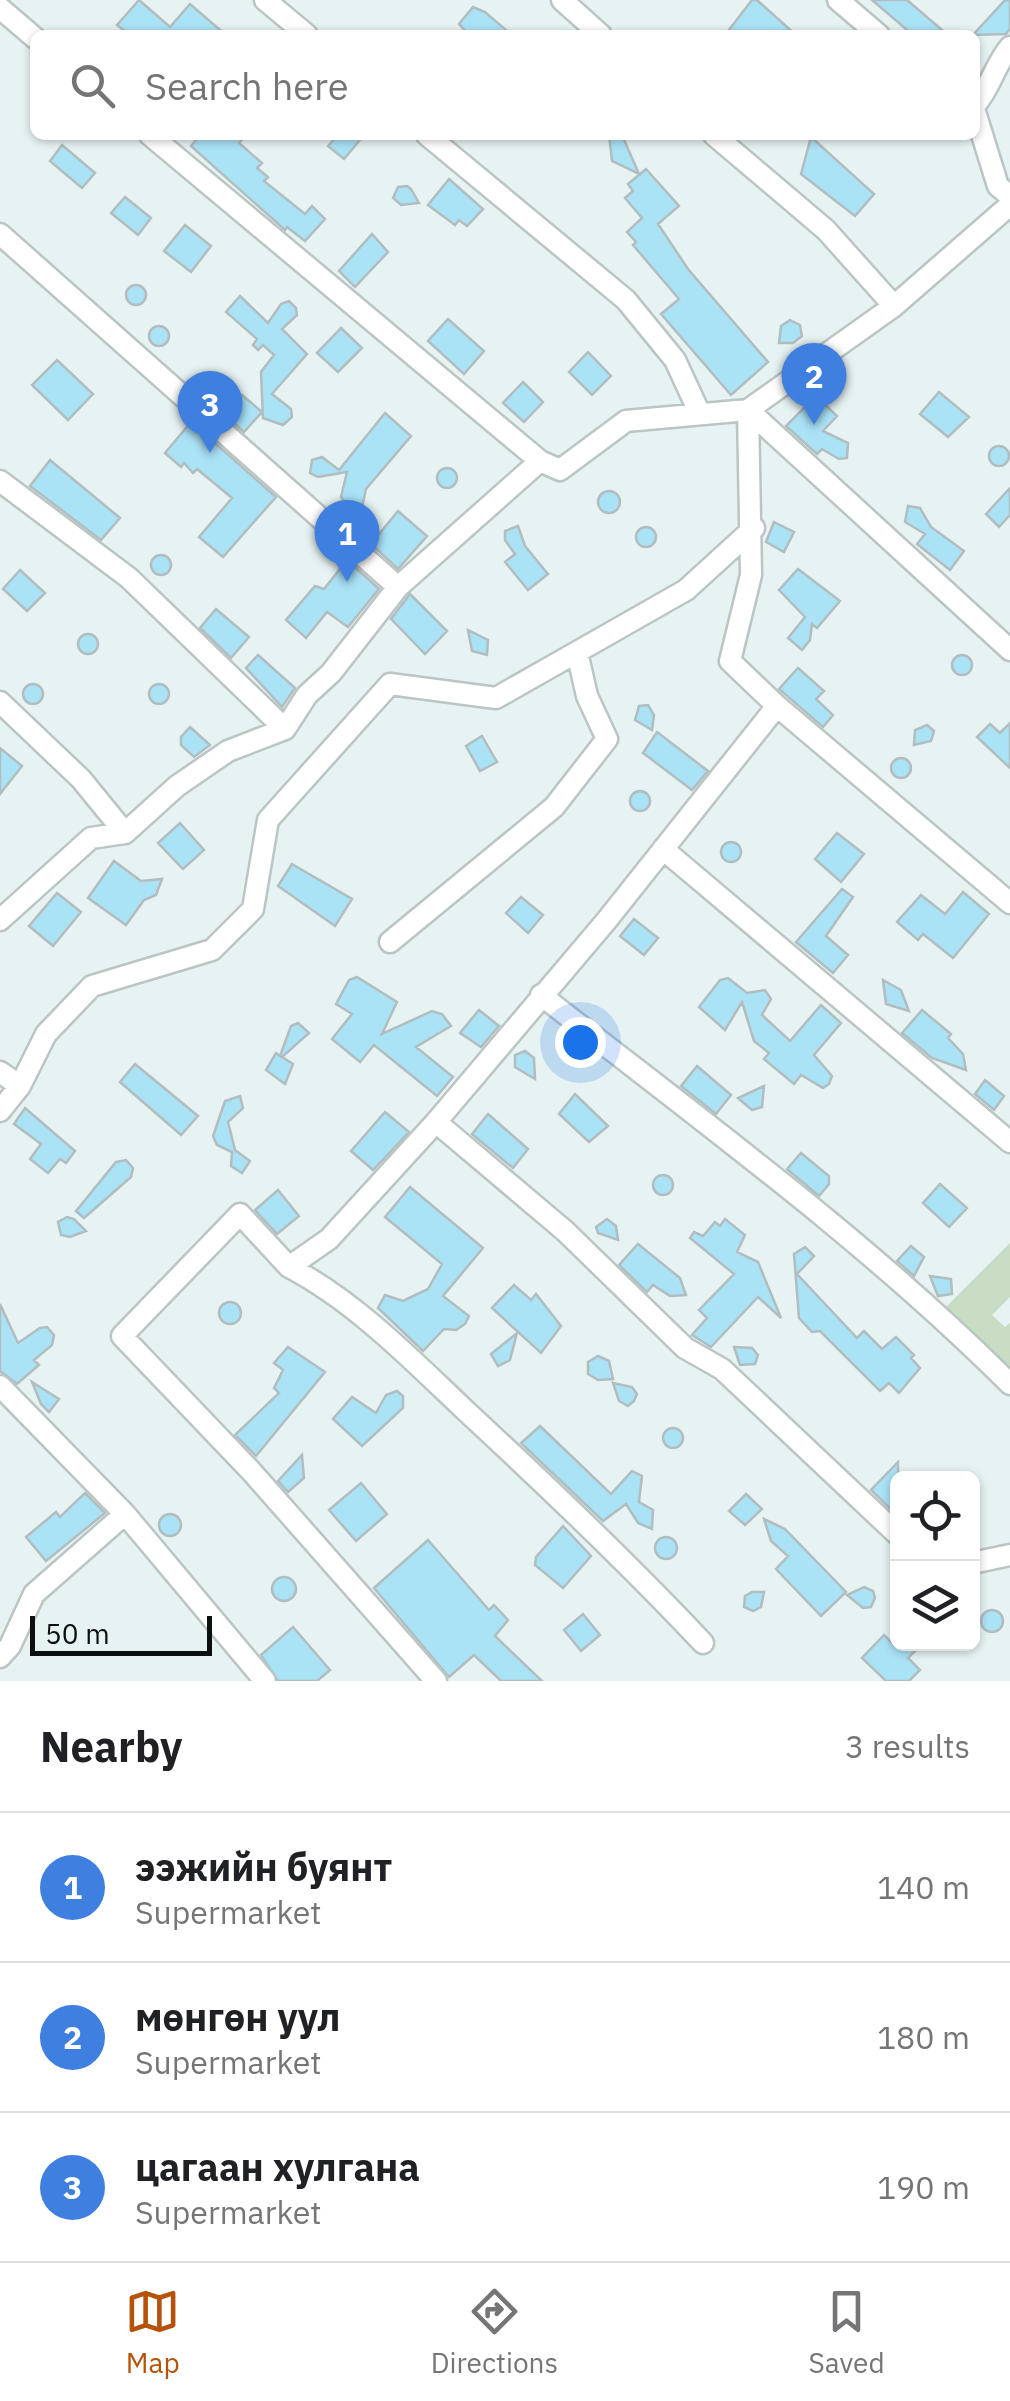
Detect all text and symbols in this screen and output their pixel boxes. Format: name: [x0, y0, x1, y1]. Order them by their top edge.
search box: [30, 30, 980, 140]
icon: search: [65, 58, 120, 113]
text: Search here: [145, 61, 349, 110]
pin: 2: [782, 342, 846, 425]
pin: 3: [178, 370, 242, 453]
pin: 1: [314, 500, 380, 582]
your location: [555, 1017, 606, 1068]
map controls: [890, 1471, 980, 1651]
button: locate: [890, 1471, 980, 1561]
button: layers: [890, 1561, 980, 1651]
scale bar: [30, 1611, 212, 1656]
text: 50 m: [45, 1615, 110, 1652]
text: Nearby: [40, 1719, 182, 1774]
text: 3 results: [845, 1725, 970, 1767]
text: ээжийн буянт: [135, 1842, 392, 1891]
text: 1: [63, 1866, 82, 1908]
text: 140 m: [877, 1866, 970, 1908]
text: Supermarket: [135, 1891, 322, 1933]
text: мөнгөн уул: [135, 1992, 340, 2041]
text: 2: [63, 2016, 82, 2058]
text: 180 m: [877, 2016, 970, 2058]
text: Supermarket: [135, 2041, 322, 2083]
text: цагаан хулгана: [135, 2142, 420, 2191]
text: 3: [63, 2166, 82, 2208]
text: 190 m: [877, 2166, 970, 2208]
text: Supermarket: [135, 2191, 322, 2233]
tab: Map: [125, 2284, 180, 2381]
tab: Directions: [431, 2284, 558, 2381]
tab: Saved: [809, 2284, 885, 2381]

